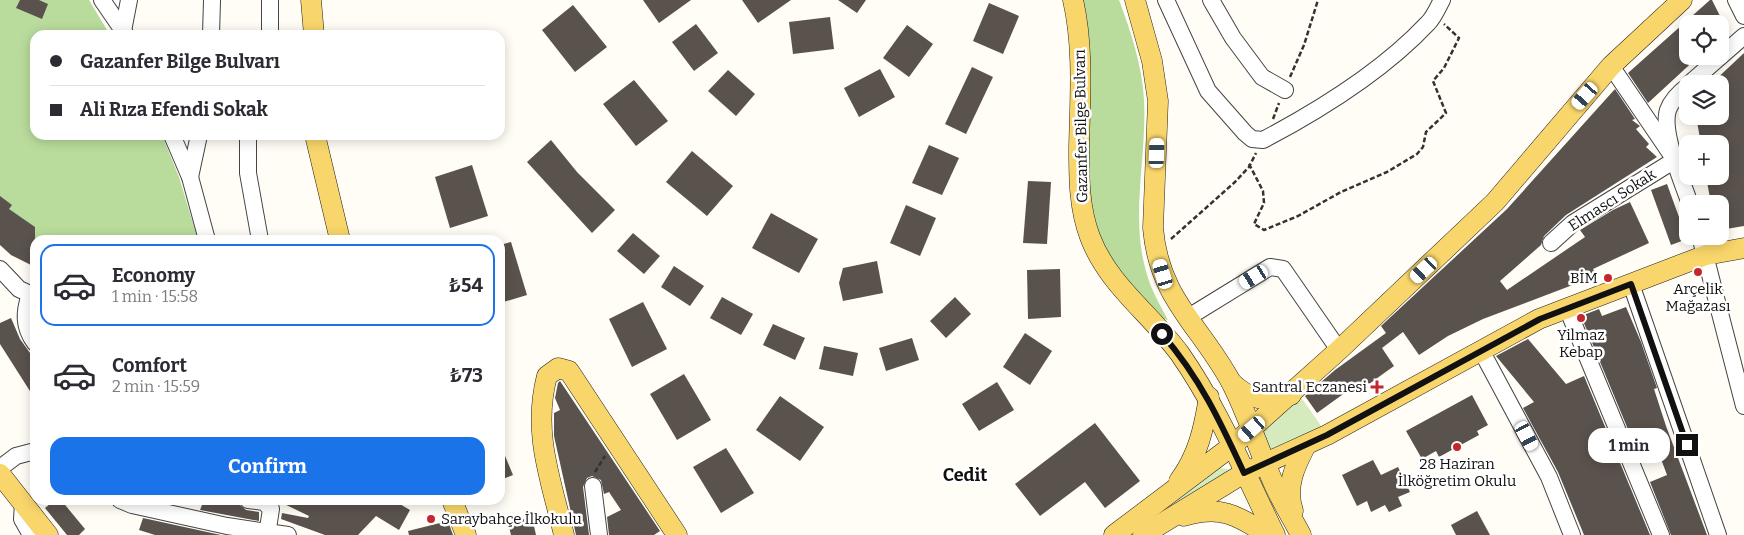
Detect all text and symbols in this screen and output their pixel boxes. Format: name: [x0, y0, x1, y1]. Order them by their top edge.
map controls: [1679, 15, 1729, 245]
button: locate: [1679, 15, 1729, 65]
street label: Gazanfer Bilge Bulvarı: [1071, 48, 1091, 203]
text: Gazanfer Bilge Bulvarı: [80, 50, 280, 73]
button: layers: [1679, 75, 1729, 125]
car: [1569, 80, 1600, 112]
text: Ali Rıza Efendi Sokak: [80, 98, 268, 121]
button: +: [1679, 135, 1729, 185]
car: [1148, 138, 1165, 168]
street label: Elmascı Sokak: [1565, 165, 1659, 235]
button: −: [1679, 195, 1729, 245]
car: [1407, 254, 1440, 286]
car: [1151, 257, 1174, 291]
icon: car: [52, 263, 97, 308]
car: [1237, 263, 1270, 291]
text: Economy: [112, 264, 195, 287]
marker: Arçelik Mağazası: [1692, 266, 1704, 278]
place label: BİM: [1570, 269, 1598, 287]
marker: BİM: [1602, 272, 1614, 284]
text: ₺54: [448, 274, 483, 297]
place label: Arçelik Mağazası: [1666, 280, 1731, 315]
text: 1 min · 15:58: [112, 287, 198, 306]
marker: Yilmaz Kebap: [1575, 312, 1587, 324]
route start: [1151, 323, 1173, 345]
place label: Yilmaz Kebap: [1557, 326, 1605, 361]
icon: car: [52, 353, 97, 398]
text: Comfort: [112, 354, 187, 377]
text: ₺73: [449, 364, 483, 387]
text: 2 min · 15:59: [112, 377, 200, 396]
place label: Santral Eczanesi: [1252, 378, 1368, 396]
marker: Santral Eczanesi: [1371, 381, 1383, 393]
car: [1235, 413, 1268, 445]
car: [1513, 419, 1540, 453]
callout: 1 min: [1587, 428, 1670, 462]
route end: [1676, 434, 1698, 456]
text: 1 min: [1609, 436, 1649, 455]
button: Confirm: [50, 437, 485, 495]
marker: 28 Haziran İlköğretim Okulu: [1451, 441, 1463, 453]
place label: 28 Haziran İlköğretim Okulu: [1398, 455, 1516, 490]
district label: Cedit: [943, 464, 987, 486]
place label: Saraybahçe İlkokulu: [441, 510, 582, 528]
marker: Saraybahçe İlkokulu: [425, 513, 437, 525]

